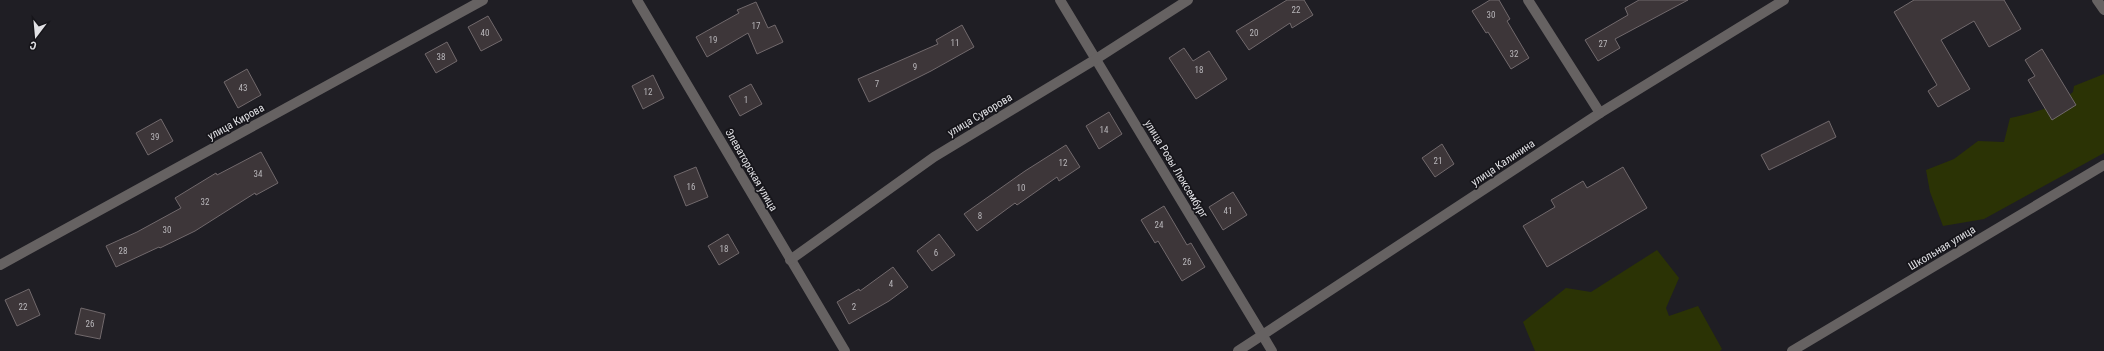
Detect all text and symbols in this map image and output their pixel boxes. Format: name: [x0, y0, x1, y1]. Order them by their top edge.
house number: 22: [1292, 5, 1301, 15]
house number: 30: [1487, 10, 1495, 20]
north arrow: [16, 16, 56, 56]
house number: 17: [752, 21, 761, 31]
house number: 40: [481, 28, 489, 38]
house number: 20: [1250, 28, 1258, 38]
house number: 19: [709, 35, 717, 45]
text: С: [29, 38, 38, 52]
house number: 11: [951, 38, 959, 48]
house number: 27: [1599, 39, 1608, 49]
house number: 32: [1510, 49, 1519, 59]
house number: 38: [437, 52, 445, 62]
house number: 9: [913, 62, 917, 72]
house number: 18: [1195, 65, 1203, 75]
house number: 7: [875, 79, 880, 89]
house number: 43: [239, 83, 247, 93]
house number: 12: [644, 87, 653, 97]
street label: улица Суворова: [945, 91, 1015, 139]
house number: 1: [744, 95, 748, 105]
street label: улица Кирова: [205, 101, 267, 143]
street label: улица Розы Люксембург: [1142, 118, 1210, 220]
house number: 14: [1100, 125, 1109, 135]
street label: Элеваторская улица: [722, 126, 780, 214]
house number: 39: [151, 132, 159, 142]
street label: улица Калинина: [1469, 137, 1537, 189]
house number: 21: [1434, 156, 1442, 166]
house number: 12: [1059, 158, 1068, 168]
house number: 34: [254, 169, 263, 179]
house number: 16: [687, 182, 695, 192]
house number: 10: [1017, 183, 1025, 193]
house number: 32: [201, 197, 210, 207]
house number: 41: [1224, 206, 1232, 216]
house number: 8: [978, 211, 982, 221]
house number: 24: [1155, 220, 1164, 230]
street label: Школьная улица: [1906, 223, 1978, 273]
house number: 30: [163, 225, 171, 235]
house number: 18: [720, 244, 728, 254]
house number: 28: [119, 246, 127, 256]
house number: 6: [934, 248, 938, 258]
house number: 26: [1183, 257, 1191, 267]
house number: 4: [889, 279, 894, 289]
house number: 22: [19, 302, 28, 312]
house number: 2: [852, 302, 857, 312]
house number: 26: [86, 319, 94, 329]

